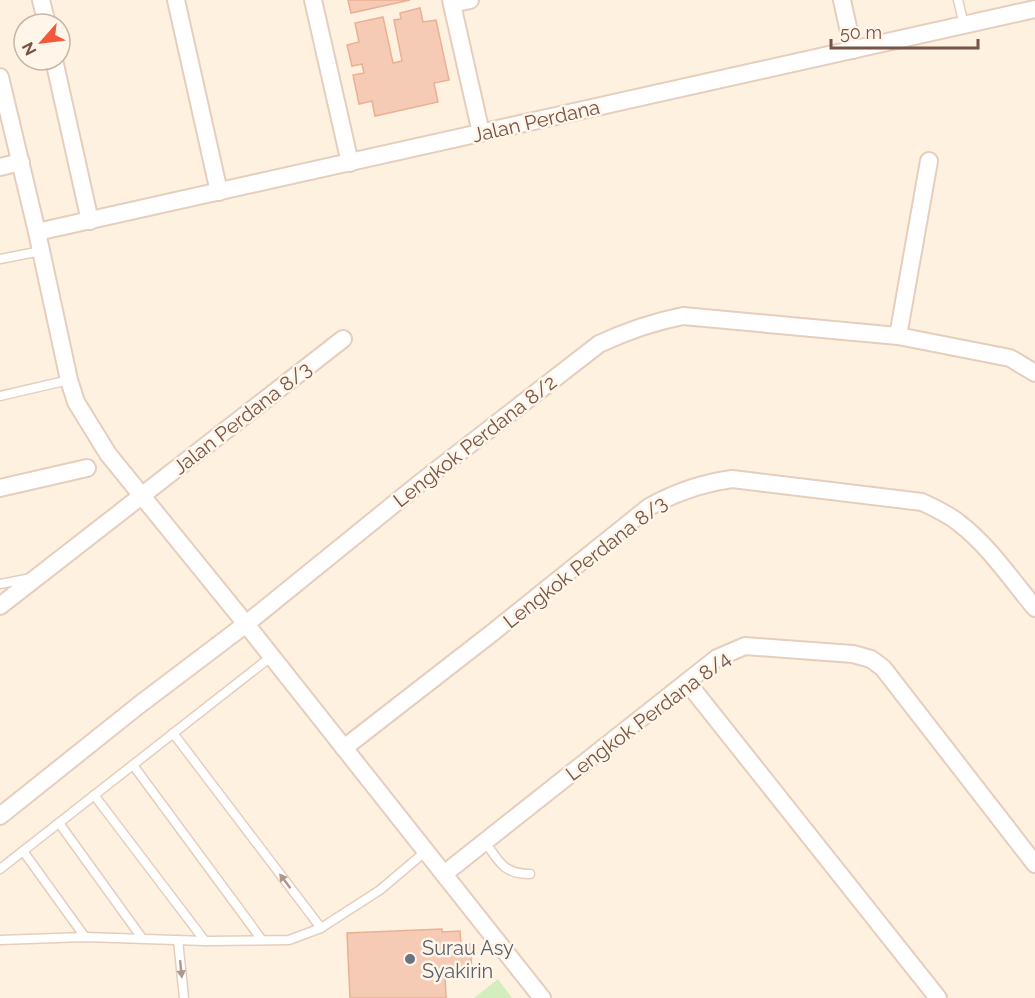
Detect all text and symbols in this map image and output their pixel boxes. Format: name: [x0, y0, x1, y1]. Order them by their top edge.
north arrow: [12, 12, 72, 72]
scale bar: [831, 12, 978, 50]
text: 50 m: [840, 22, 882, 43]
text: N: [18, 39, 40, 59]
street label: Jalan Perdana: [470, 95, 602, 147]
street label: Jalan Perdana 8/3: [168, 356, 316, 480]
street label: Lengkok Perdana 8/2: [389, 370, 561, 512]
street label: Lengkok Perdana 8/3: [499, 491, 671, 633]
street label: Lengkok Perdana 8/4: [561, 646, 735, 786]
one-way arrow: [279, 873, 292, 889]
place label: Surau Asy Syakirin: [422, 936, 514, 983]
marker: Surau Asy Syakirin: [403, 952, 417, 966]
one-way arrow: [176, 959, 186, 978]

